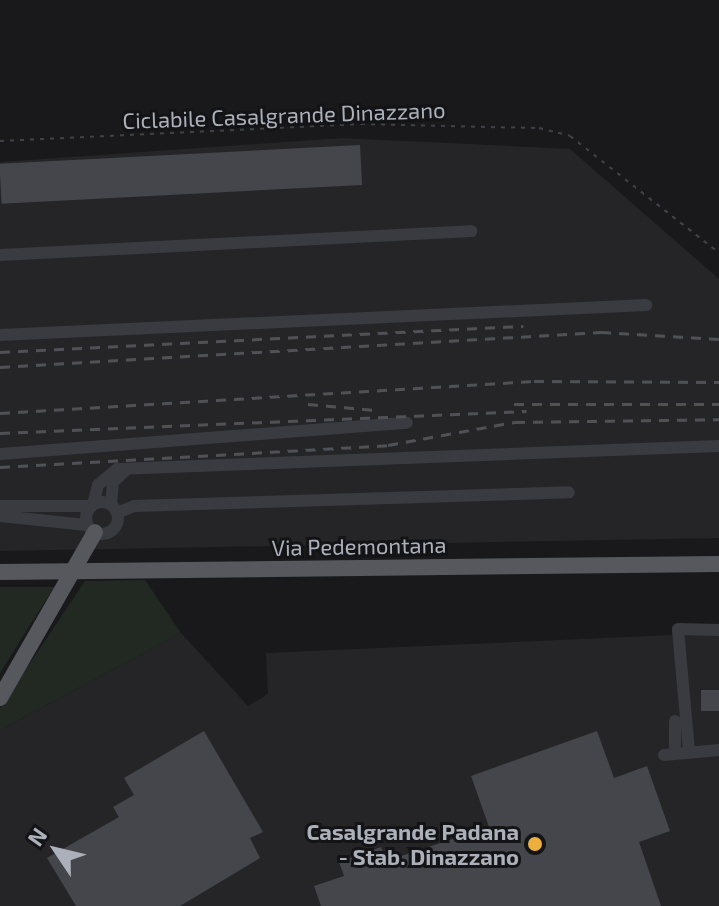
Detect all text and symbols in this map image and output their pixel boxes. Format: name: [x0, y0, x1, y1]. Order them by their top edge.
street label: Ciclabile Casalgrande Dinazzano: [122, 96, 446, 134]
street label: Via Pedemontana: [271, 531, 447, 561]
north arrow: [16, 810, 96, 890]
place label: Casalgrande Padana - Stab. Dinazzano: [306, 818, 519, 870]
text: N: [21, 822, 52, 850]
marker: Casalgrande Padana - Stab. Dinazzano: [526, 835, 544, 853]

